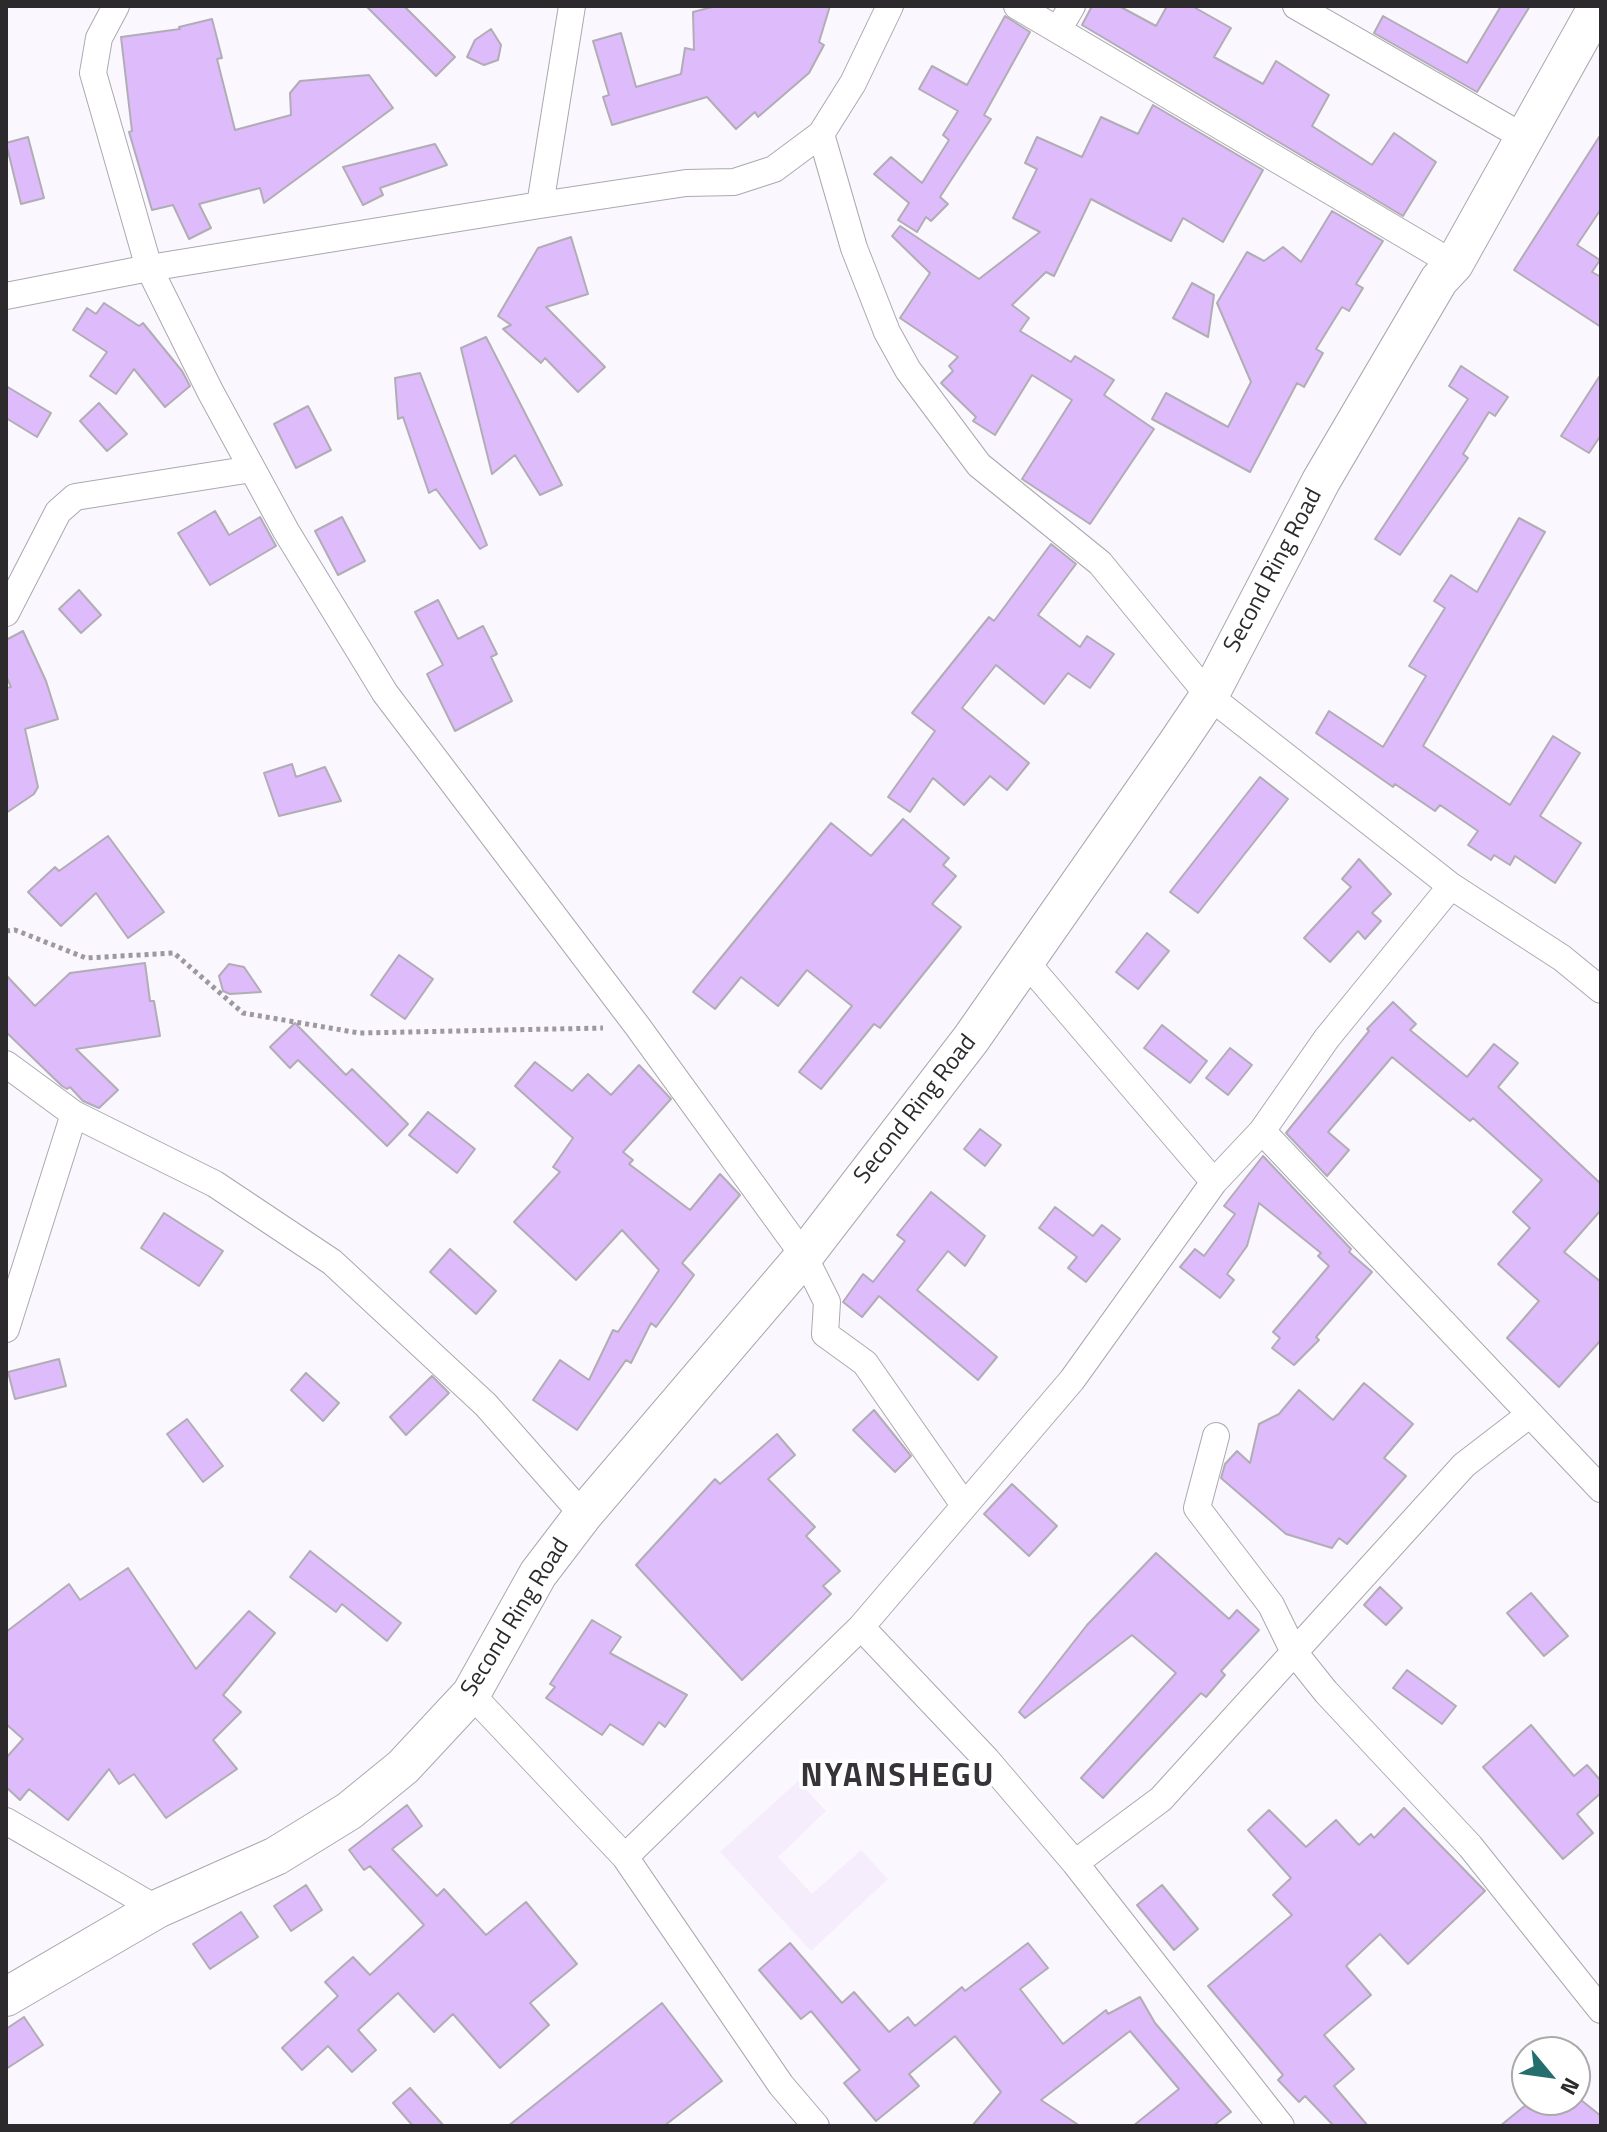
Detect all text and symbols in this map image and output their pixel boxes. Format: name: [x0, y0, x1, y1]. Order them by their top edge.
street label: Second Ring Road: [1219, 484, 1329, 658]
street label: Second Ring Road: [849, 1030, 983, 1190]
street label: Second Ring Road: [456, 1533, 576, 1703]
district label: NYANSHEGU: [801, 1759, 995, 1797]
north arrow: [1511, 2036, 1591, 2116]
text: N: [1552, 2072, 1589, 2102]

